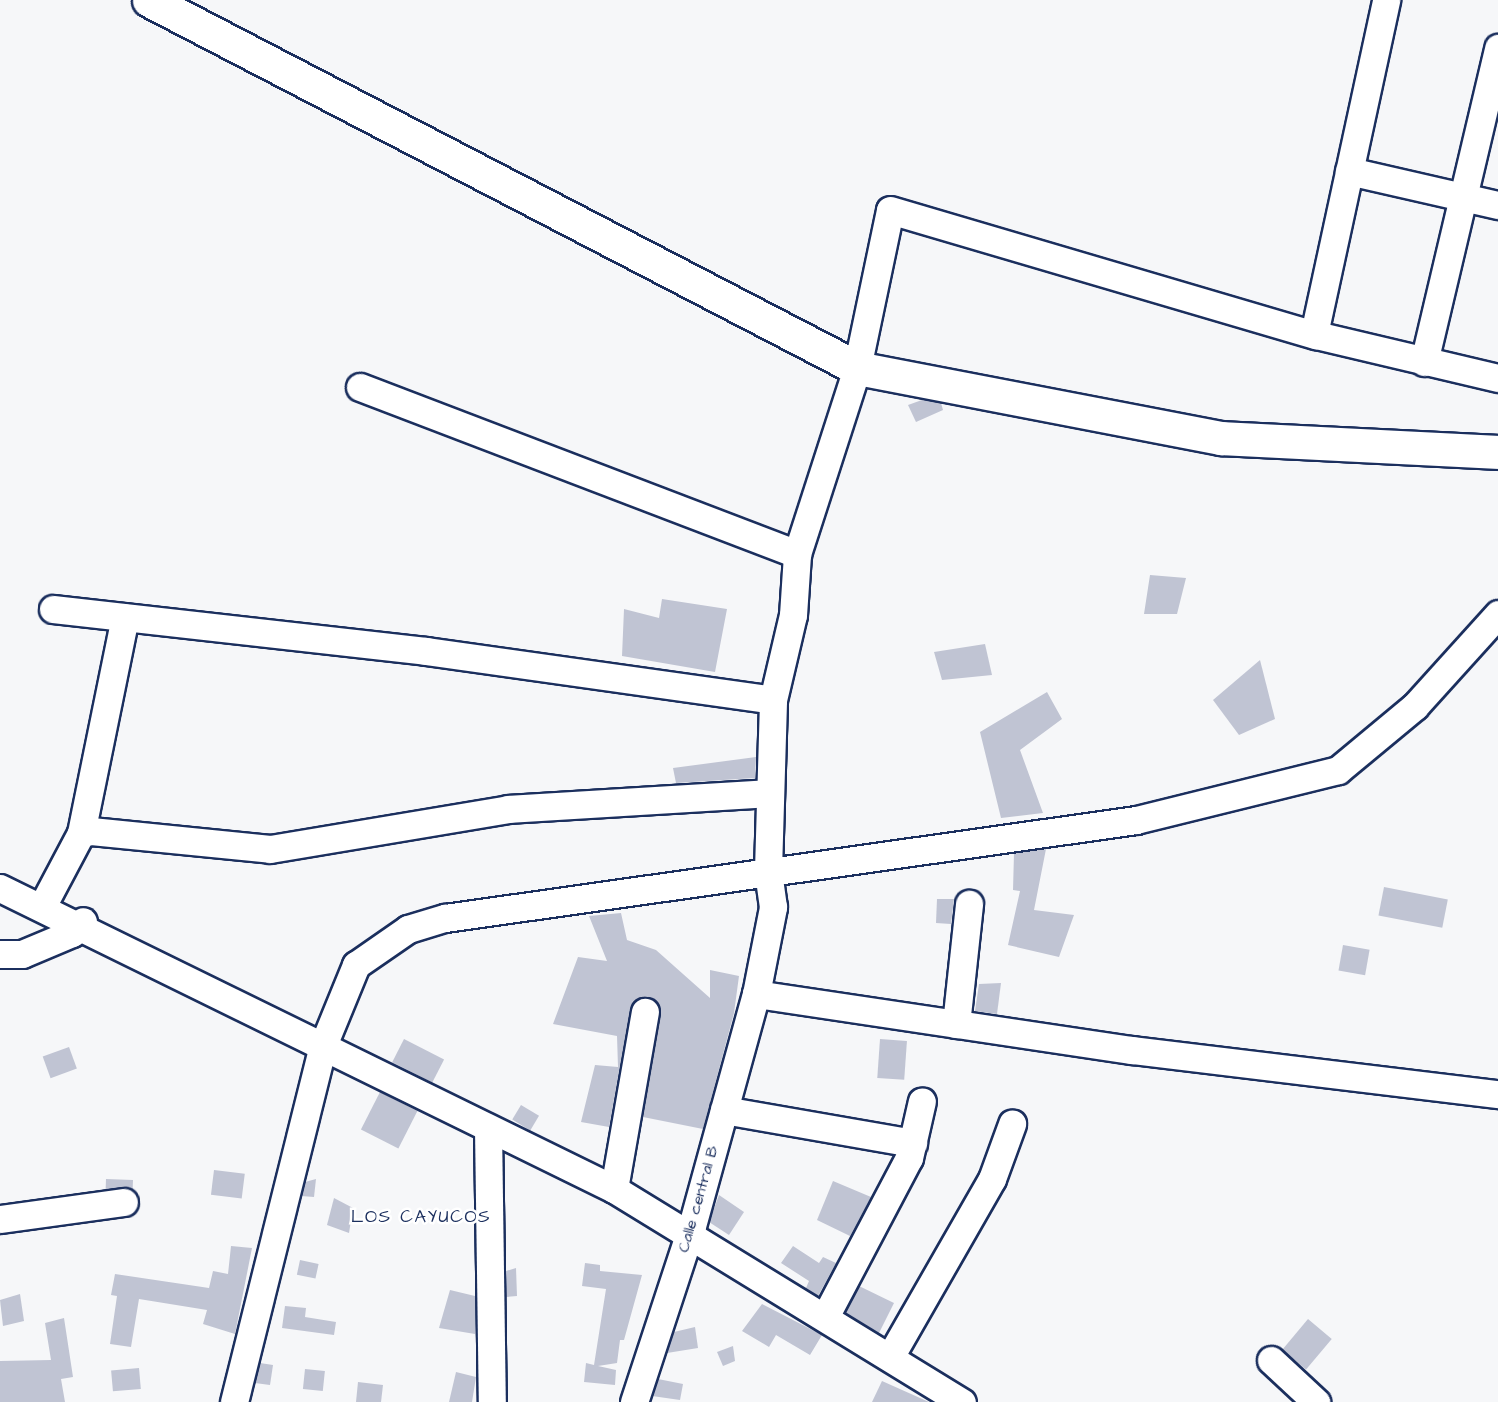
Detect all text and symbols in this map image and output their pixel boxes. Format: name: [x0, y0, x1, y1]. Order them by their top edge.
street label: Calle central B: [674, 1143, 722, 1255]
district label: LOS CAYUCOS: [351, 1206, 491, 1228]

